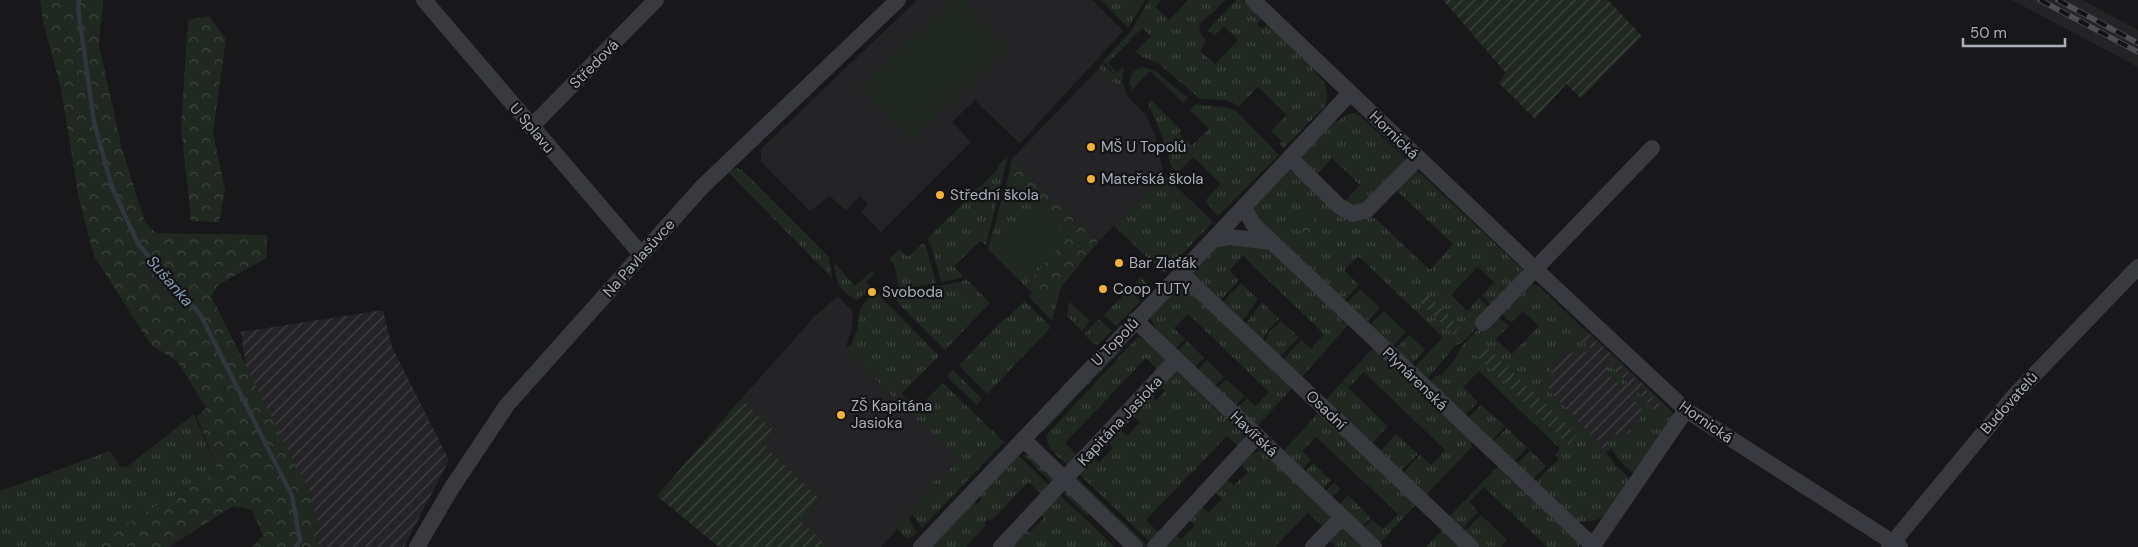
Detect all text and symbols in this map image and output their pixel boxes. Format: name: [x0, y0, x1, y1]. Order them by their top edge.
scale bar: [1963, 15, 2066, 47]
text: 50 m: [1970, 23, 2007, 43]
street label: Středová: [565, 35, 623, 93]
street label: U Splavu: [505, 99, 559, 157]
street label: Hornická: [1365, 107, 1423, 163]
place label: MŠ U Topolů: [1101, 137, 1186, 157]
marker: MŠ U Topolů: [1085, 141, 1097, 153]
place label: Mateřská škola: [1101, 169, 1203, 189]
marker: Mateřská škola: [1085, 173, 1097, 185]
place label: Střední škola: [950, 185, 1039, 205]
marker: Střední škola: [934, 189, 946, 201]
street label: Na Pavlasůvce: [598, 215, 680, 301]
water label: Sušanka: [142, 251, 198, 311]
place label: Bar Zlaťák: [1129, 253, 1197, 273]
marker: Bar Zlaťák: [1113, 257, 1125, 269]
place label: Coop TUTY: [1113, 279, 1191, 299]
place label: Svoboda: [882, 282, 943, 302]
marker: Coop TUTY: [1097, 283, 1109, 295]
marker: Svoboda: [866, 286, 878, 298]
street label: U Topolů: [1087, 313, 1143, 371]
street label: Plynárenská: [1378, 343, 1452, 415]
street label: Budovatelů: [1976, 368, 2042, 438]
street label: Kapitána Jasioka: [1073, 372, 1167, 470]
street label: Osadní: [1302, 386, 1351, 435]
place label: ZŠ Kapitána Jasioka: [851, 396, 932, 433]
street label: Hornická: [1675, 396, 1737, 448]
street label: Havířská: [1226, 407, 1282, 461]
marker: ZŠ Kapitána Jasioka: [835, 409, 847, 421]

